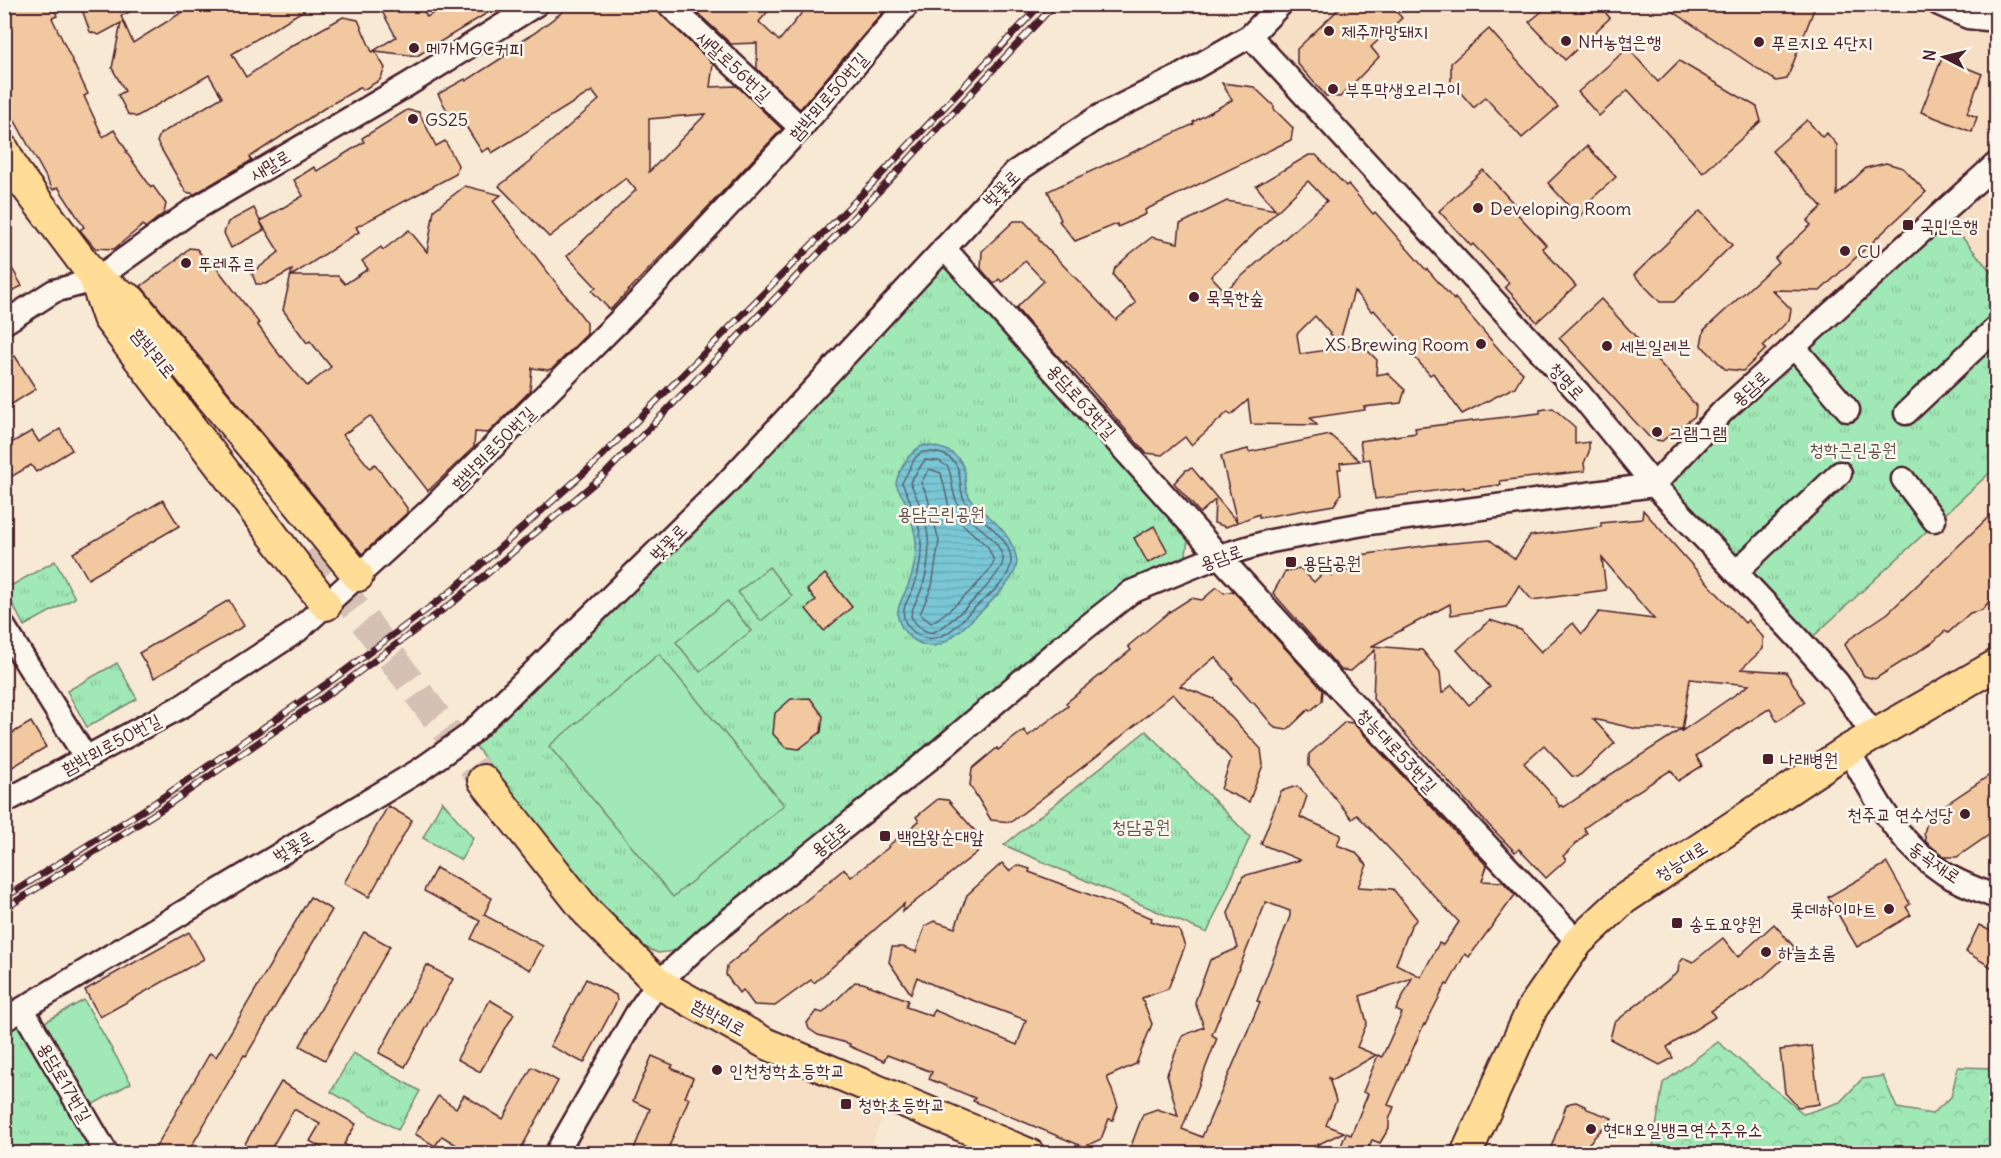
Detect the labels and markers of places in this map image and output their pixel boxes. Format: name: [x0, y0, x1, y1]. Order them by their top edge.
place label: 제주까망돼지: [1341, 20, 1428, 43]
marker: 제주까망돼지: [1322, 24, 1336, 38]
place label: NH농협은행: [1578, 30, 1661, 53]
place label: 푸르지오 4단지: [1771, 31, 1873, 54]
marker: NH농협은행: [1559, 34, 1573, 48]
marker: 푸르지오 4단지: [1752, 35, 1766, 49]
place label: 메가MGC커피: [426, 37, 523, 60]
marker: 메가MGC커피: [407, 41, 421, 55]
place label: 부뚜막생오리구이: [1345, 78, 1461, 101]
marker: 부뚜막생오리구이: [1326, 82, 1340, 96]
place label: GS25: [425, 108, 468, 131]
marker: GS25: [406, 112, 420, 126]
place label: Developing Room: [1490, 197, 1632, 220]
marker: Developing Room: [1471, 201, 1485, 215]
place label: 국민은행: [1920, 214, 1978, 237]
marker: 국민은행: [1901, 218, 1915, 232]
place label: CU: [1857, 240, 1881, 263]
marker: CU: [1838, 244, 1852, 258]
place label: 뚜레쥬르: [198, 252, 256, 275]
marker: 뚜레쥬르: [179, 256, 193, 270]
place label: 묵묵한숲: [1206, 286, 1264, 309]
marker: 묵묵한숲: [1187, 290, 1201, 304]
place label: XS Brewing Room: [1325, 333, 1469, 356]
place label: 세븐일레븐: [1619, 335, 1691, 358]
marker: XS Brewing Room: [1474, 337, 1488, 351]
marker: 세븐일레븐: [1600, 339, 1614, 353]
place label: 그램그램: [1669, 421, 1727, 444]
marker: 그램그램: [1650, 425, 1664, 439]
place label: 용담공원: [1303, 551, 1361, 574]
marker: 용담공원: [1284, 555, 1298, 569]
place label: 나래병원: [1780, 748, 1838, 771]
marker: 나래병원: [1761, 752, 1775, 766]
place label: 천주교 연수성당: [1847, 803, 1954, 826]
marker: 천주교 연수성당: [1958, 807, 1972, 821]
place label: 백암왕순대앞: [897, 825, 984, 848]
marker: 백암왕순대앞: [878, 829, 892, 843]
place label: 롯데하이마트: [1790, 898, 1877, 921]
marker: 롯데하이마트: [1882, 902, 1896, 916]
place label: 송도요양원: [1689, 912, 1761, 935]
marker: 송도요양원: [1670, 916, 1684, 930]
place label: 하늘초롬: [1778, 941, 1836, 964]
marker: 하늘초롬: [1759, 945, 1773, 959]
place label: 인천청학초등학교: [729, 1059, 845, 1082]
marker: 인천청학초등학교: [710, 1063, 724, 1077]
place label: 청학초등학교: [858, 1093, 945, 1116]
marker: 청학초등학교: [839, 1097, 853, 1111]
place label: 현대오일뱅크연수주유소: [1603, 1118, 1762, 1141]
marker: 현대오일뱅크연수주유소: [1584, 1122, 1598, 1136]

